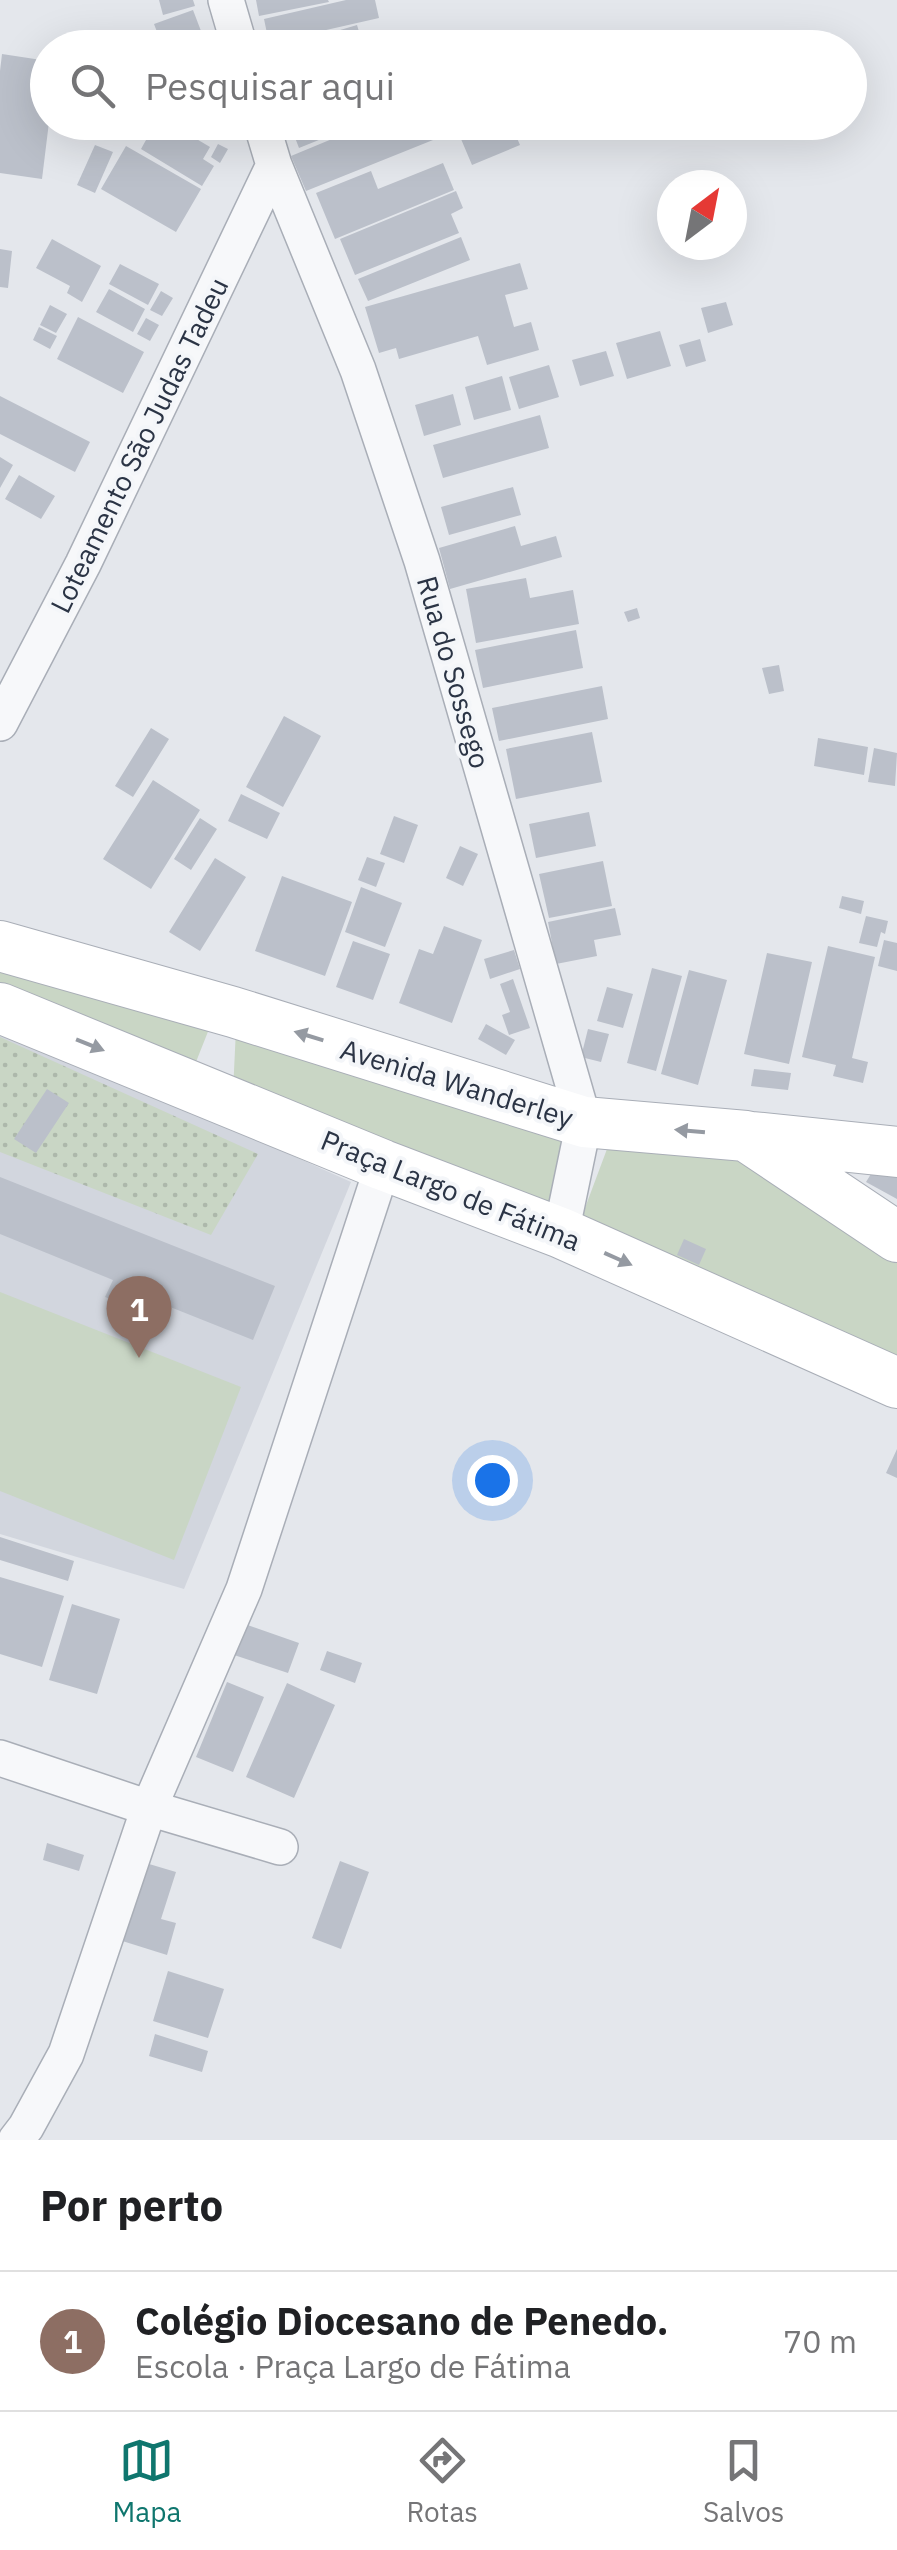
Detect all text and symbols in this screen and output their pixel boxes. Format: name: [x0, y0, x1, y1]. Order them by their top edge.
search box: [30, 30, 867, 140]
icon: search: [65, 58, 120, 113]
text: Pesquisar aqui: [145, 61, 395, 110]
north arrow: [657, 170, 747, 260]
street label: Loteamento São Judas Tadeu: [42, 271, 236, 619]
street label: Rua do Sossego: [409, 571, 499, 773]
one-way arrow: [293, 1028, 324, 1043]
street label: Avenida Wanderley: [336, 1030, 578, 1136]
one-way arrow: [76, 1037, 106, 1053]
street label: Praça Largo de Fátima: [316, 1121, 586, 1259]
one-way arrow: [674, 1123, 706, 1139]
one-way arrow: [603, 1251, 633, 1267]
pin: 1: [106, 1276, 172, 1358]
your location: [467, 1455, 518, 1506]
text: Por perto: [40, 2178, 223, 2233]
text: Colégio Diocesano de Penedo.: [135, 2296, 668, 2345]
text: 1: [63, 2320, 82, 2362]
text: 70 m: [783, 2320, 857, 2362]
text: Escola · Praça Largo de Fátima: [135, 2345, 571, 2387]
tab: Mapa: [113, 2433, 181, 2530]
tab: Rotas: [406, 2433, 478, 2530]
tab: Salvos: [703, 2433, 784, 2530]

